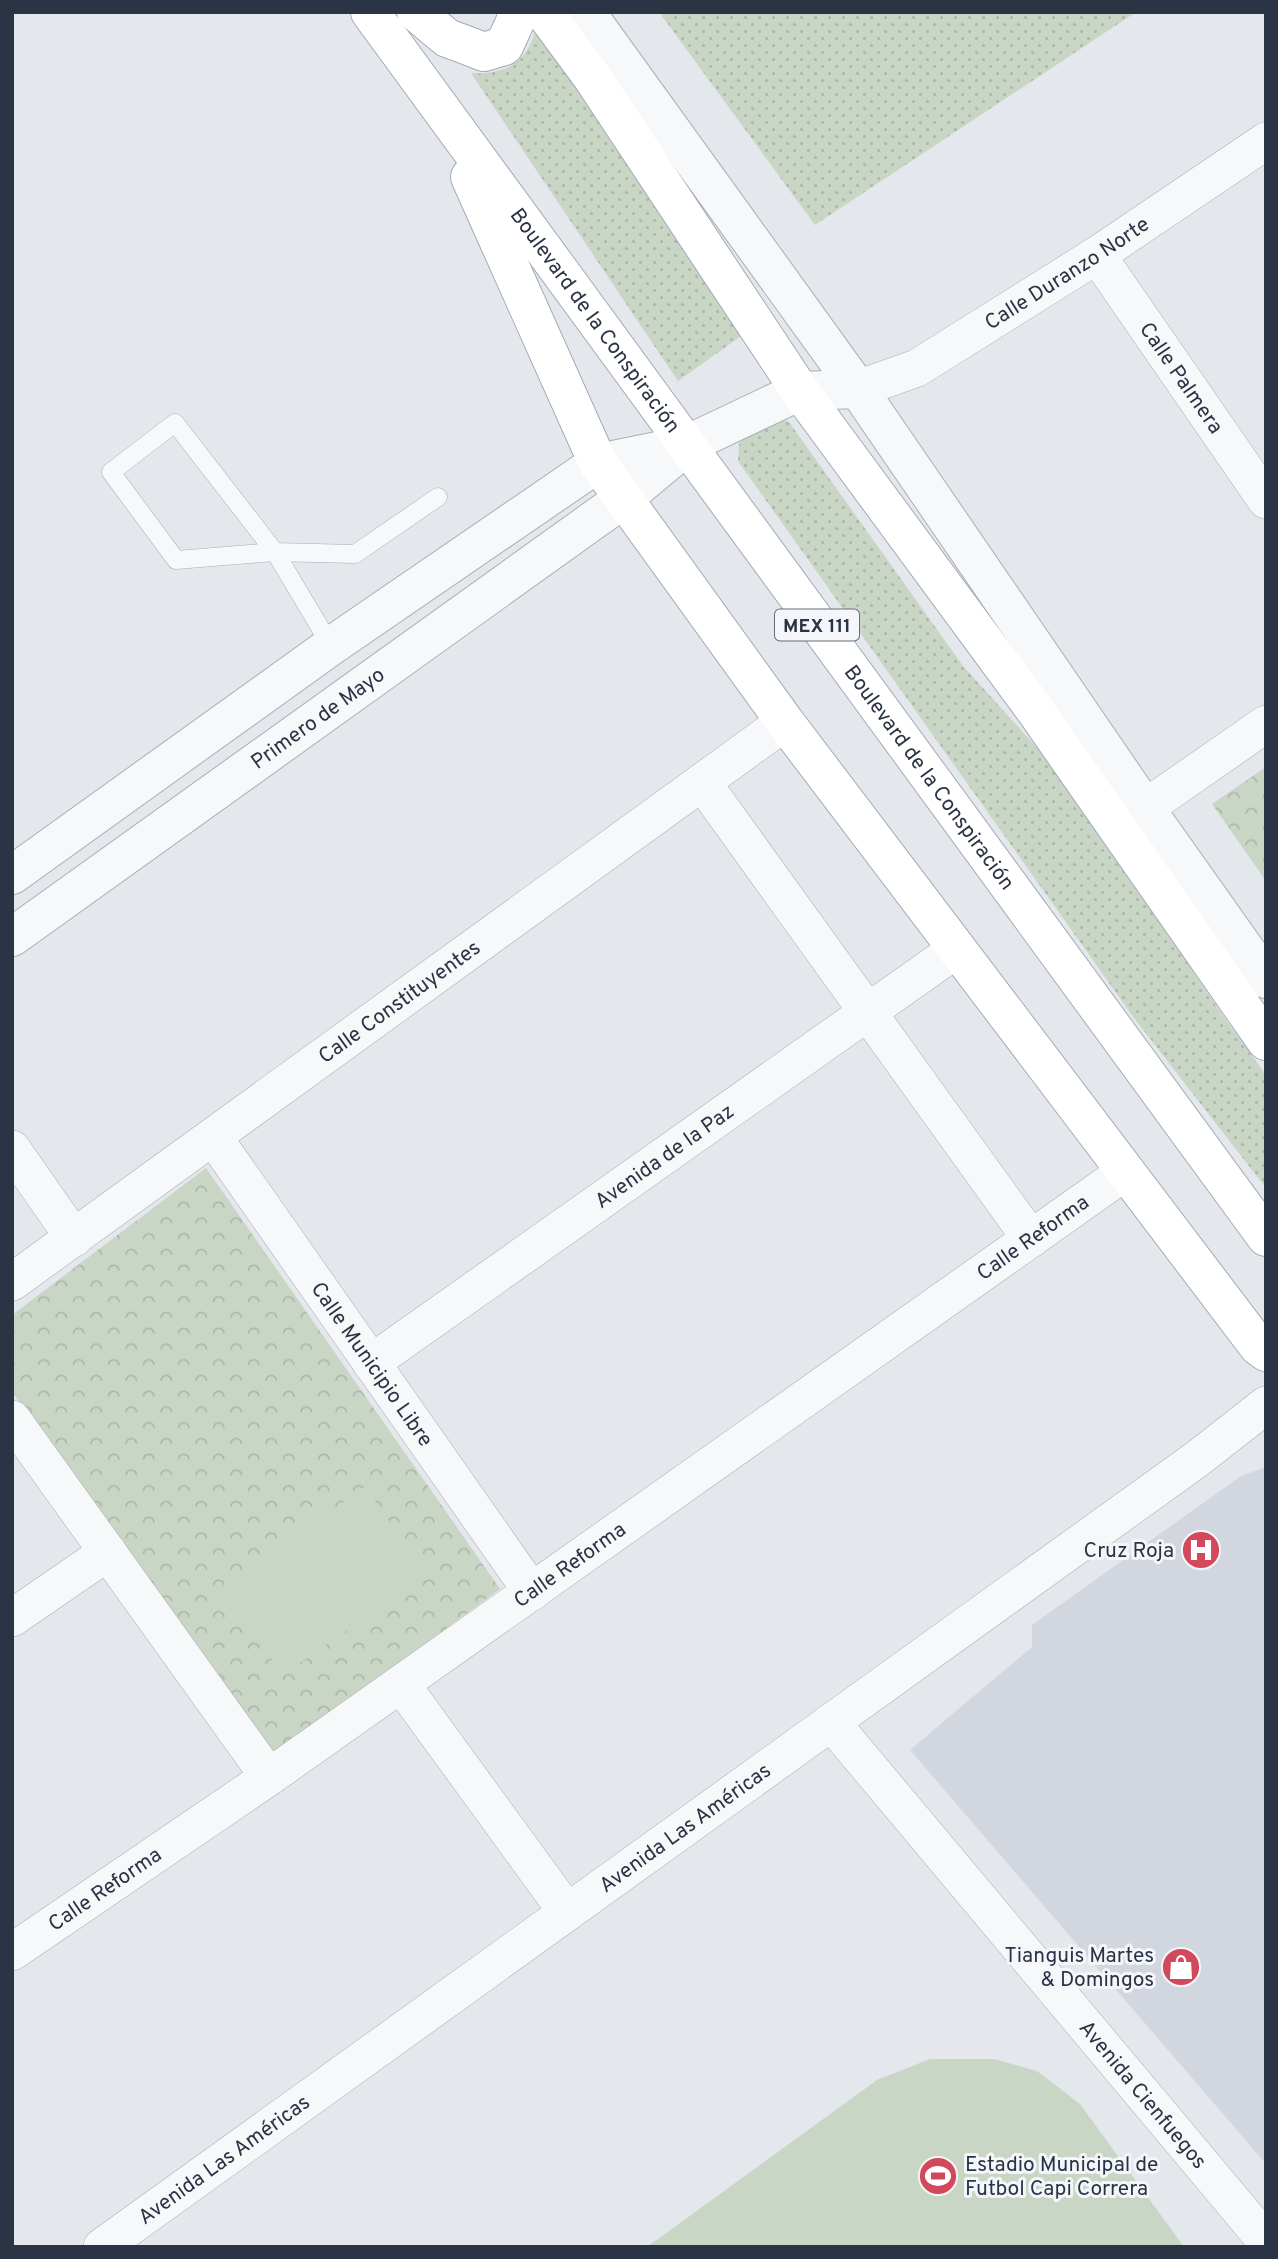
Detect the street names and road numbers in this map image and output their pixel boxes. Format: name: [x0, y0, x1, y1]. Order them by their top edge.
street label: Boulevard de la Conspiración: [503, 203, 686, 439]
street label: Calle Duranzo Norte: [980, 212, 1155, 337]
street label: Calle Palmera: [1132, 317, 1228, 440]
road number: MEX 111: [775, 610, 859, 640]
street label: Boulevard de la Conspiración: [837, 660, 1020, 896]
street label: Primero de Mayo: [246, 662, 391, 776]
street label: Calle Constituyentes: [314, 935, 486, 1071]
street label: Avenida de la Paz: [590, 1099, 740, 1216]
street label: Calle Reforma: [972, 1190, 1095, 1287]
street label: Calle Municipio Libre: [304, 1277, 438, 1453]
street label: Calle Reforma: [509, 1517, 632, 1615]
street label: Avenida Las Américas: [594, 1758, 777, 1900]
street label: Calle Reforma: [44, 1842, 167, 1938]
street label: Avenida Cienfuegos: [1072, 2016, 1212, 2175]
street label: Avenida Las Américas: [133, 2090, 316, 2232]

